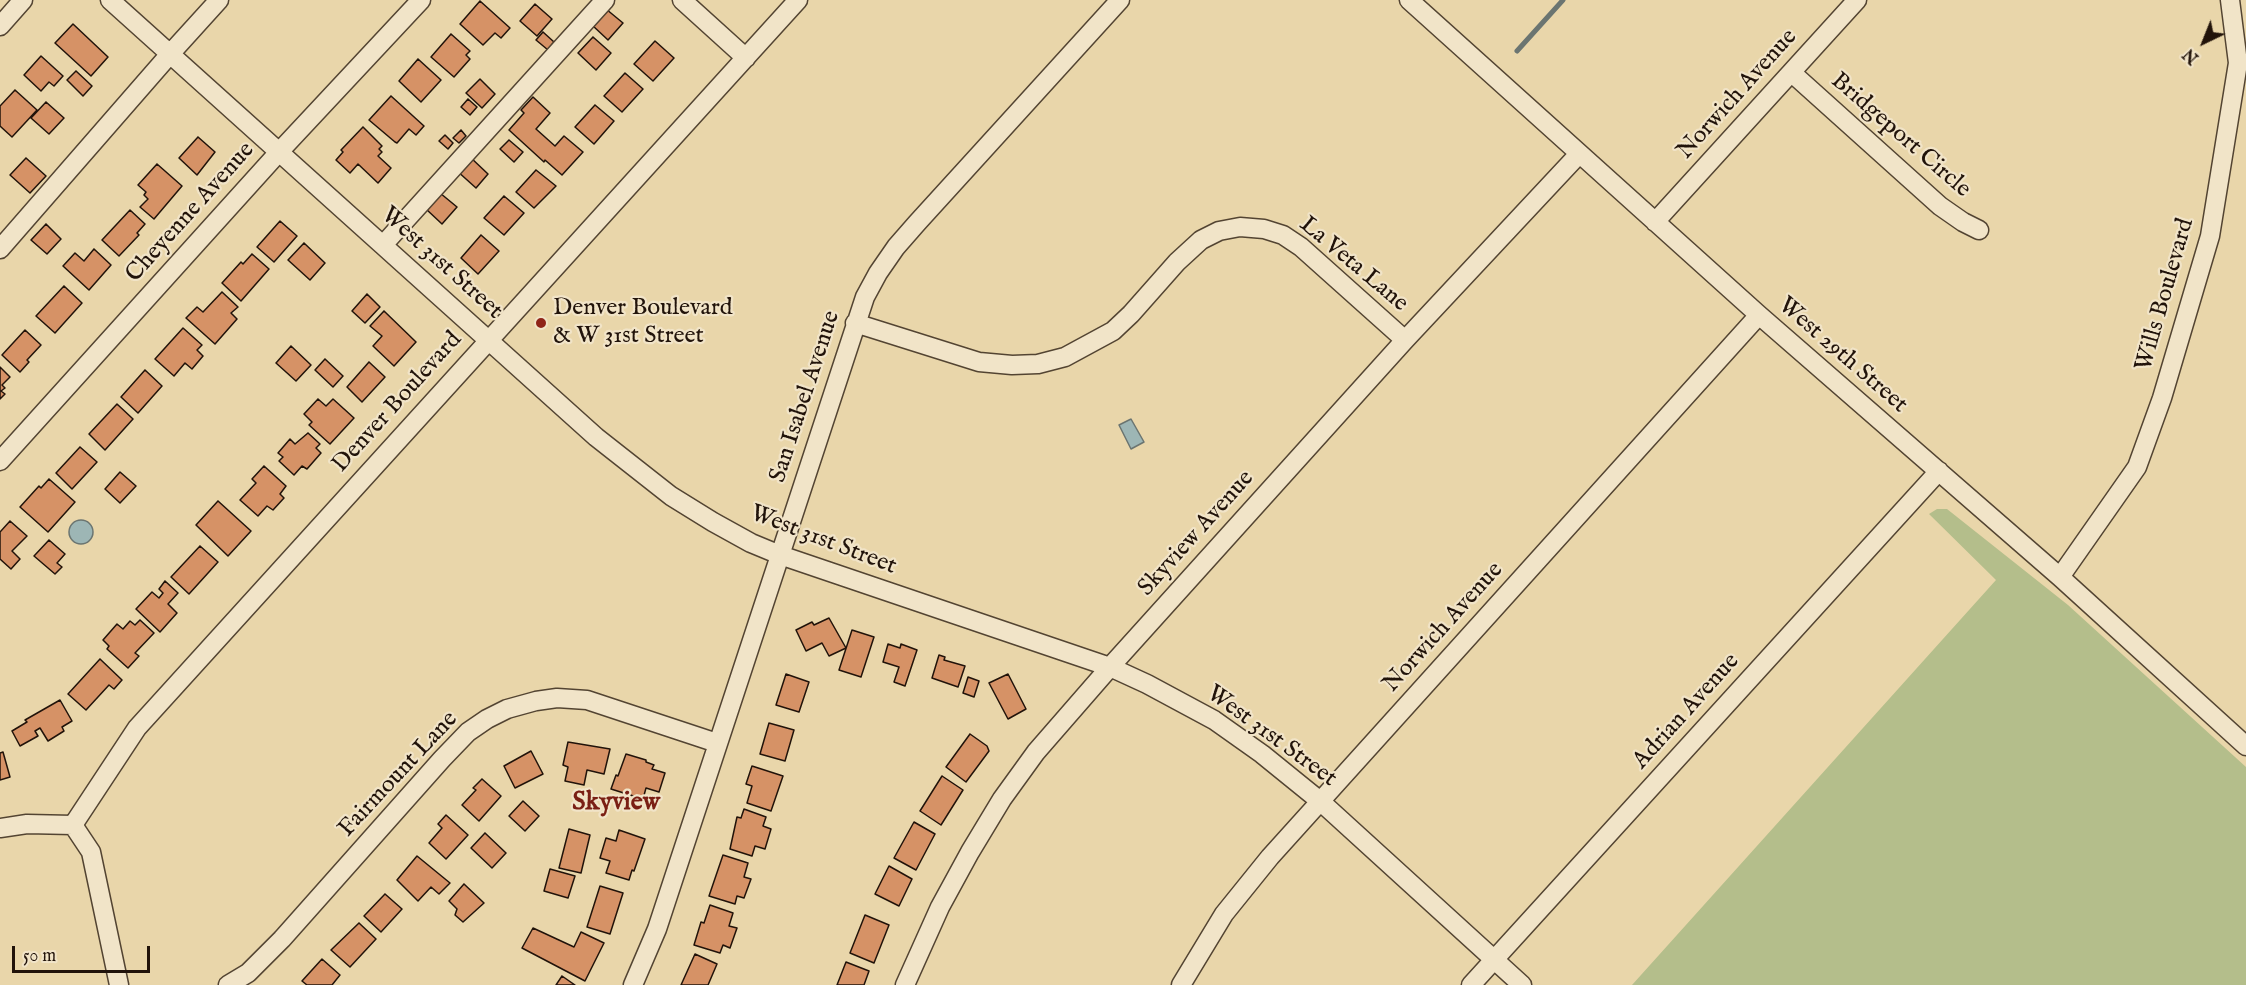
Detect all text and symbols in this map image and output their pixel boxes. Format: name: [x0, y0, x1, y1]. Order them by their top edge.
north arrow: [2174, 12, 2234, 72]
street label: Norwich Avenue: [1672, 24, 1804, 166]
text: N: [2180, 43, 2204, 67]
street label: Bridgeport Circle: [1824, 67, 1976, 205]
street label: Cheyenne Avenue: [121, 137, 261, 289]
street label: West 31st Street: [374, 202, 508, 326]
street label: La Veta Lane: [1293, 211, 1413, 319]
street label: Wills Boulevard: [2130, 215, 2202, 375]
street label: West 29th Street: [1771, 292, 1913, 420]
place label: Denver Boulevard & W 31st Street: [553, 295, 733, 351]
street label: San Isabel Avenue: [765, 308, 847, 486]
marker: Denver Boulevard & W 31st Street: [534, 316, 548, 330]
street label: Denver Boulevard: [327, 327, 469, 479]
street label: Skyview Avenue: [1133, 465, 1261, 603]
street label: West 31st Street: [746, 500, 900, 582]
street label: Norwich Avenue: [1378, 557, 1510, 699]
street label: Adrian Avenue: [1627, 648, 1747, 776]
street label: West 31st Street: [1200, 680, 1342, 794]
street label: Fairmount Lane: [333, 706, 465, 844]
district label: Skyview: [572, 788, 660, 820]
scale bar: [15, 934, 153, 972]
text: 50 m: [23, 945, 56, 968]

